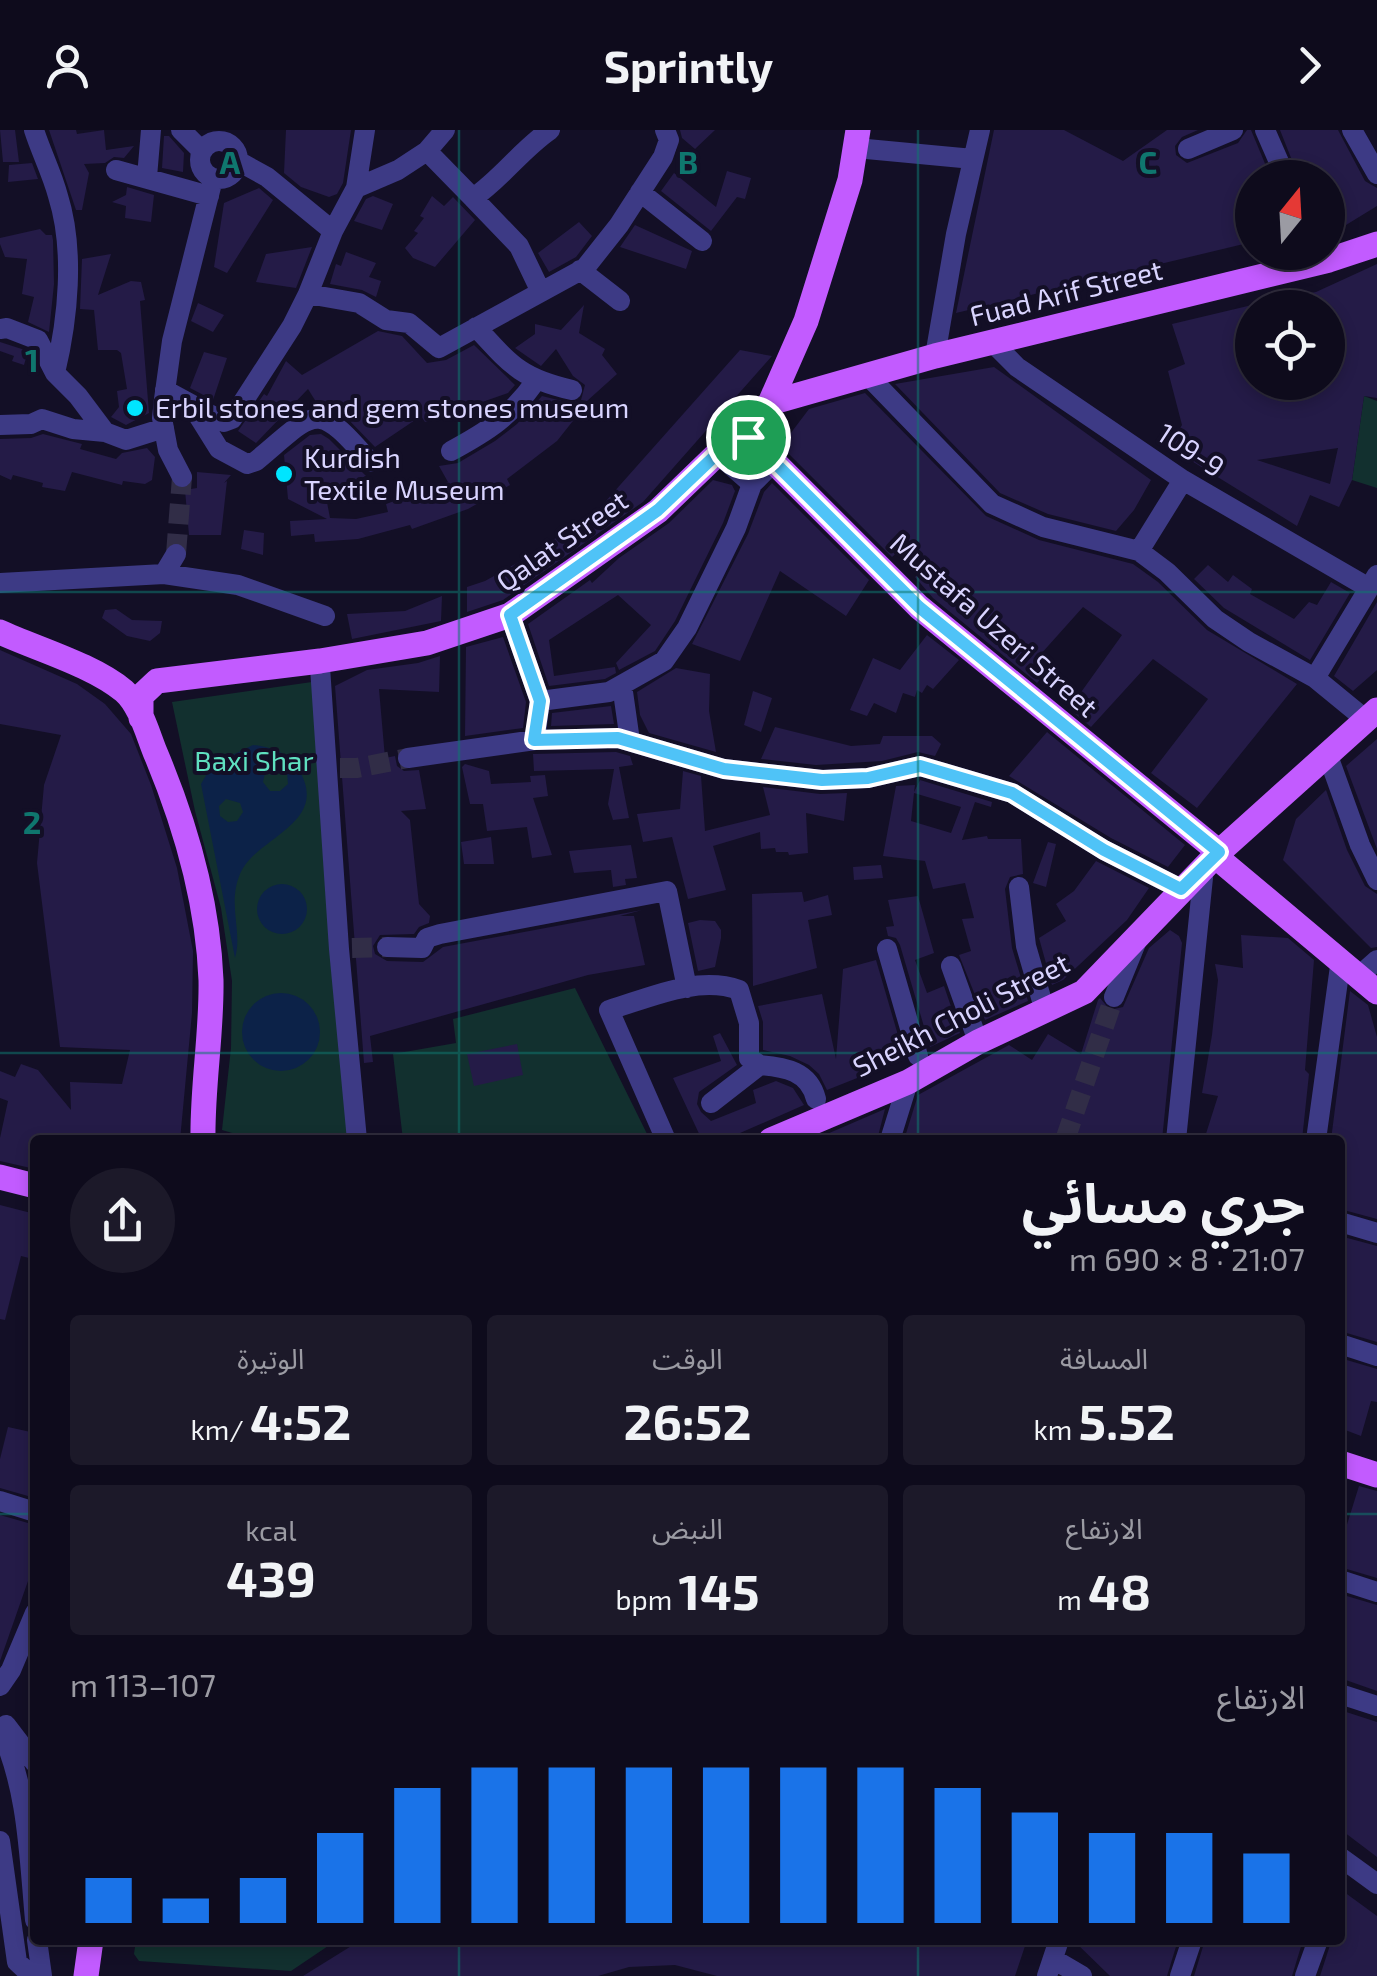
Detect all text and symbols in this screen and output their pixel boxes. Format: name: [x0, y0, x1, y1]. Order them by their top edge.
icon: person: [40, 38, 95, 93]
text: Sprintly: [604, 38, 773, 92]
icon: forward: [1282, 38, 1337, 93]
text: A: [220, 142, 241, 180]
text: B: [678, 142, 698, 180]
text: C: [1139, 142, 1157, 180]
north arrow: [1235, 160, 1345, 270]
map controls: [1235, 160, 1345, 400]
street label: Fuad Arif Street: [966, 252, 1166, 332]
button: locate: [1235, 290, 1345, 400]
text: 1: [25, 340, 39, 378]
place label: Erbil stones and gem stones museum: [155, 390, 629, 424]
pin: [706, 395, 791, 480]
marker: Erbil stones and gem stones museum: [124, 397, 146, 419]
icon: arrive: [721, 410, 776, 465]
street label: 109-9: [1152, 415, 1231, 483]
place label: Kurdish Textile Museum: [304, 440, 504, 506]
marker: Kurdish Textile Museum: [273, 463, 295, 485]
street label: Qalat Street: [489, 483, 634, 598]
street label: Mustafa Uzeri Street: [884, 525, 1105, 723]
park label: Baxi Shar: [194, 743, 314, 777]
text: 2: [23, 802, 41, 840]
street label: Sheikh Choli Street: [847, 945, 1074, 1083]
button: share: [70, 1168, 175, 1273]
text: جري مسائي: [1022, 1168, 1305, 1234]
text: 21:07 · 8 × 690 m: [1069, 1239, 1305, 1277]
text: الوتيرة: [237, 1341, 304, 1375]
text: الوقت: [652, 1341, 723, 1375]
text: المسافة: [1060, 1341, 1148, 1375]
text: 4:52: [250, 1390, 351, 1450]
text: 26:52: [623, 1390, 752, 1450]
text: 5.52: [1078, 1390, 1175, 1450]
text: /km: [190, 1412, 250, 1446]
text: km: [1033, 1412, 1078, 1446]
text: النبض: [652, 1511, 723, 1545]
text: الارتفاع: [1066, 1511, 1143, 1545]
text: kcal: [245, 1513, 296, 1547]
text: 439: [226, 1547, 316, 1607]
text: 145: [678, 1560, 760, 1620]
text: 48: [1088, 1560, 1151, 1620]
text: bpm: [615, 1582, 678, 1616]
text: m: [1057, 1582, 1088, 1616]
text: 107–113 m: [70, 1665, 216, 1703]
text: الارتفاع: [1217, 1677, 1305, 1715]

